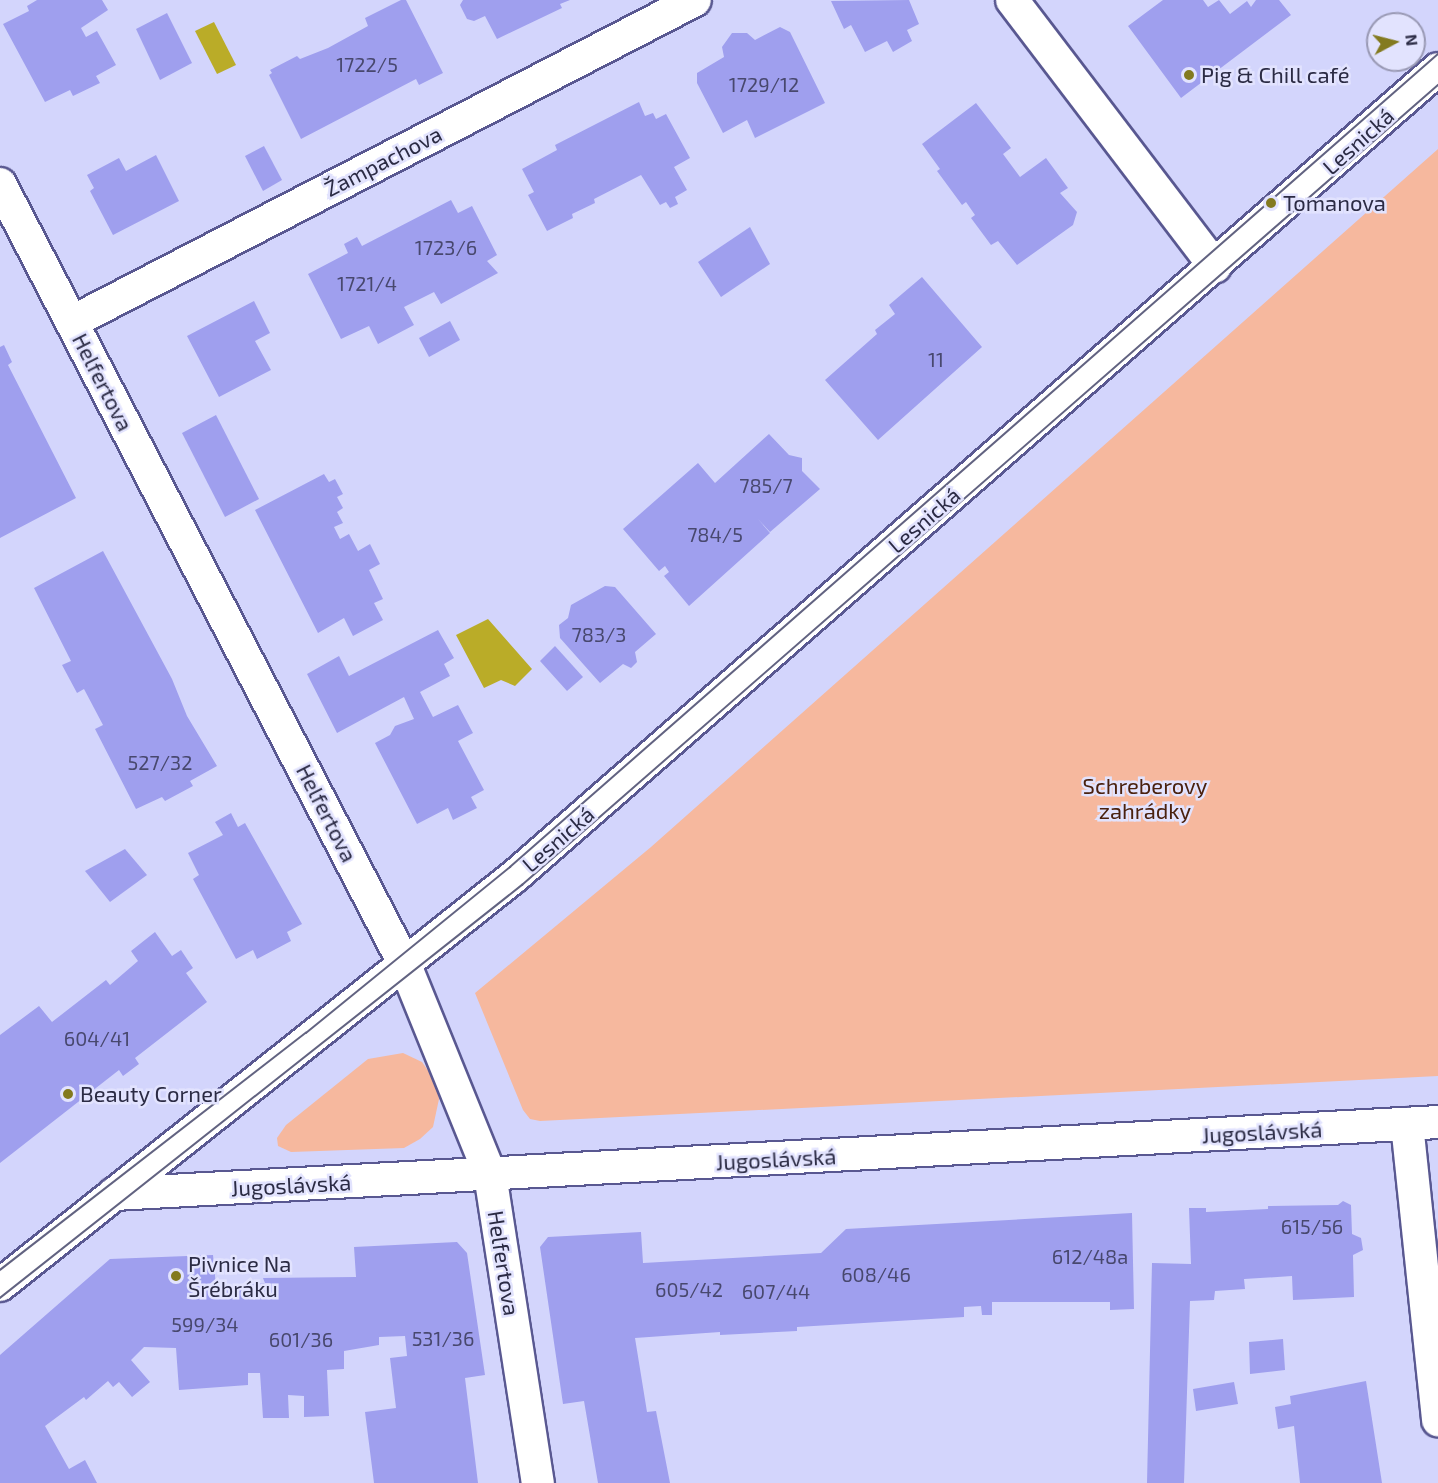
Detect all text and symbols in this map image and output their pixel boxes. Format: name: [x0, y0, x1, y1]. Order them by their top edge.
north arrow: [1366, 12, 1426, 72]
text: N: [1402, 33, 1423, 47]
house number: 1722/5: [336, 52, 398, 76]
place label: Pig & Chill café: [1201, 62, 1350, 88]
marker: Pig & Chill café: [1182, 68, 1196, 82]
house number: 1729/12: [729, 72, 799, 96]
street label: Lesnická: [1317, 102, 1399, 180]
street label: Žampachova: [320, 120, 446, 202]
place label: Tomanova: [1283, 190, 1386, 216]
marker: Tomanova: [1264, 196, 1278, 210]
house number: 1723/6: [415, 235, 477, 259]
house number: 1721/4: [337, 271, 397, 295]
street label: Helfertova: [67, 329, 139, 435]
house number: 11: [928, 347, 944, 371]
house number: 785/7: [739, 473, 793, 497]
street label: Lesnická: [883, 482, 965, 558]
house number: 784/5: [687, 522, 743, 546]
house number: 783/3: [572, 622, 626, 646]
house number: 527/32: [128, 750, 192, 774]
street label: Helfertova: [291, 760, 363, 866]
park label: Schreberovy zahrádky: [1083, 772, 1207, 824]
street label: Lesnická: [517, 801, 599, 877]
house number: 604/41: [64, 1026, 130, 1050]
place label: Beauty Corner: [80, 1081, 222, 1107]
marker: Beauty Corner: [61, 1087, 75, 1101]
street label: Jugoslávská: [1201, 1116, 1323, 1148]
street label: Jugoslávská: [715, 1143, 837, 1175]
street label: Jugoslávská: [230, 1169, 352, 1201]
street label: Helfertova: [483, 1209, 525, 1317]
house number: 615/56: [1281, 1214, 1343, 1238]
house number: 612/48a: [1052, 1244, 1128, 1268]
place label: Pivnice Na Šrébráku: [188, 1250, 291, 1302]
house number: 608/46: [841, 1262, 911, 1286]
marker: Pivnice Na Šrébráku: [169, 1269, 183, 1283]
house number: 605/42: [655, 1277, 723, 1301]
house number: 607/44: [742, 1279, 810, 1303]
house number: 599/34: [171, 1312, 239, 1336]
house number: 531/36: [412, 1326, 474, 1350]
house number: 601/36: [269, 1327, 333, 1351]

